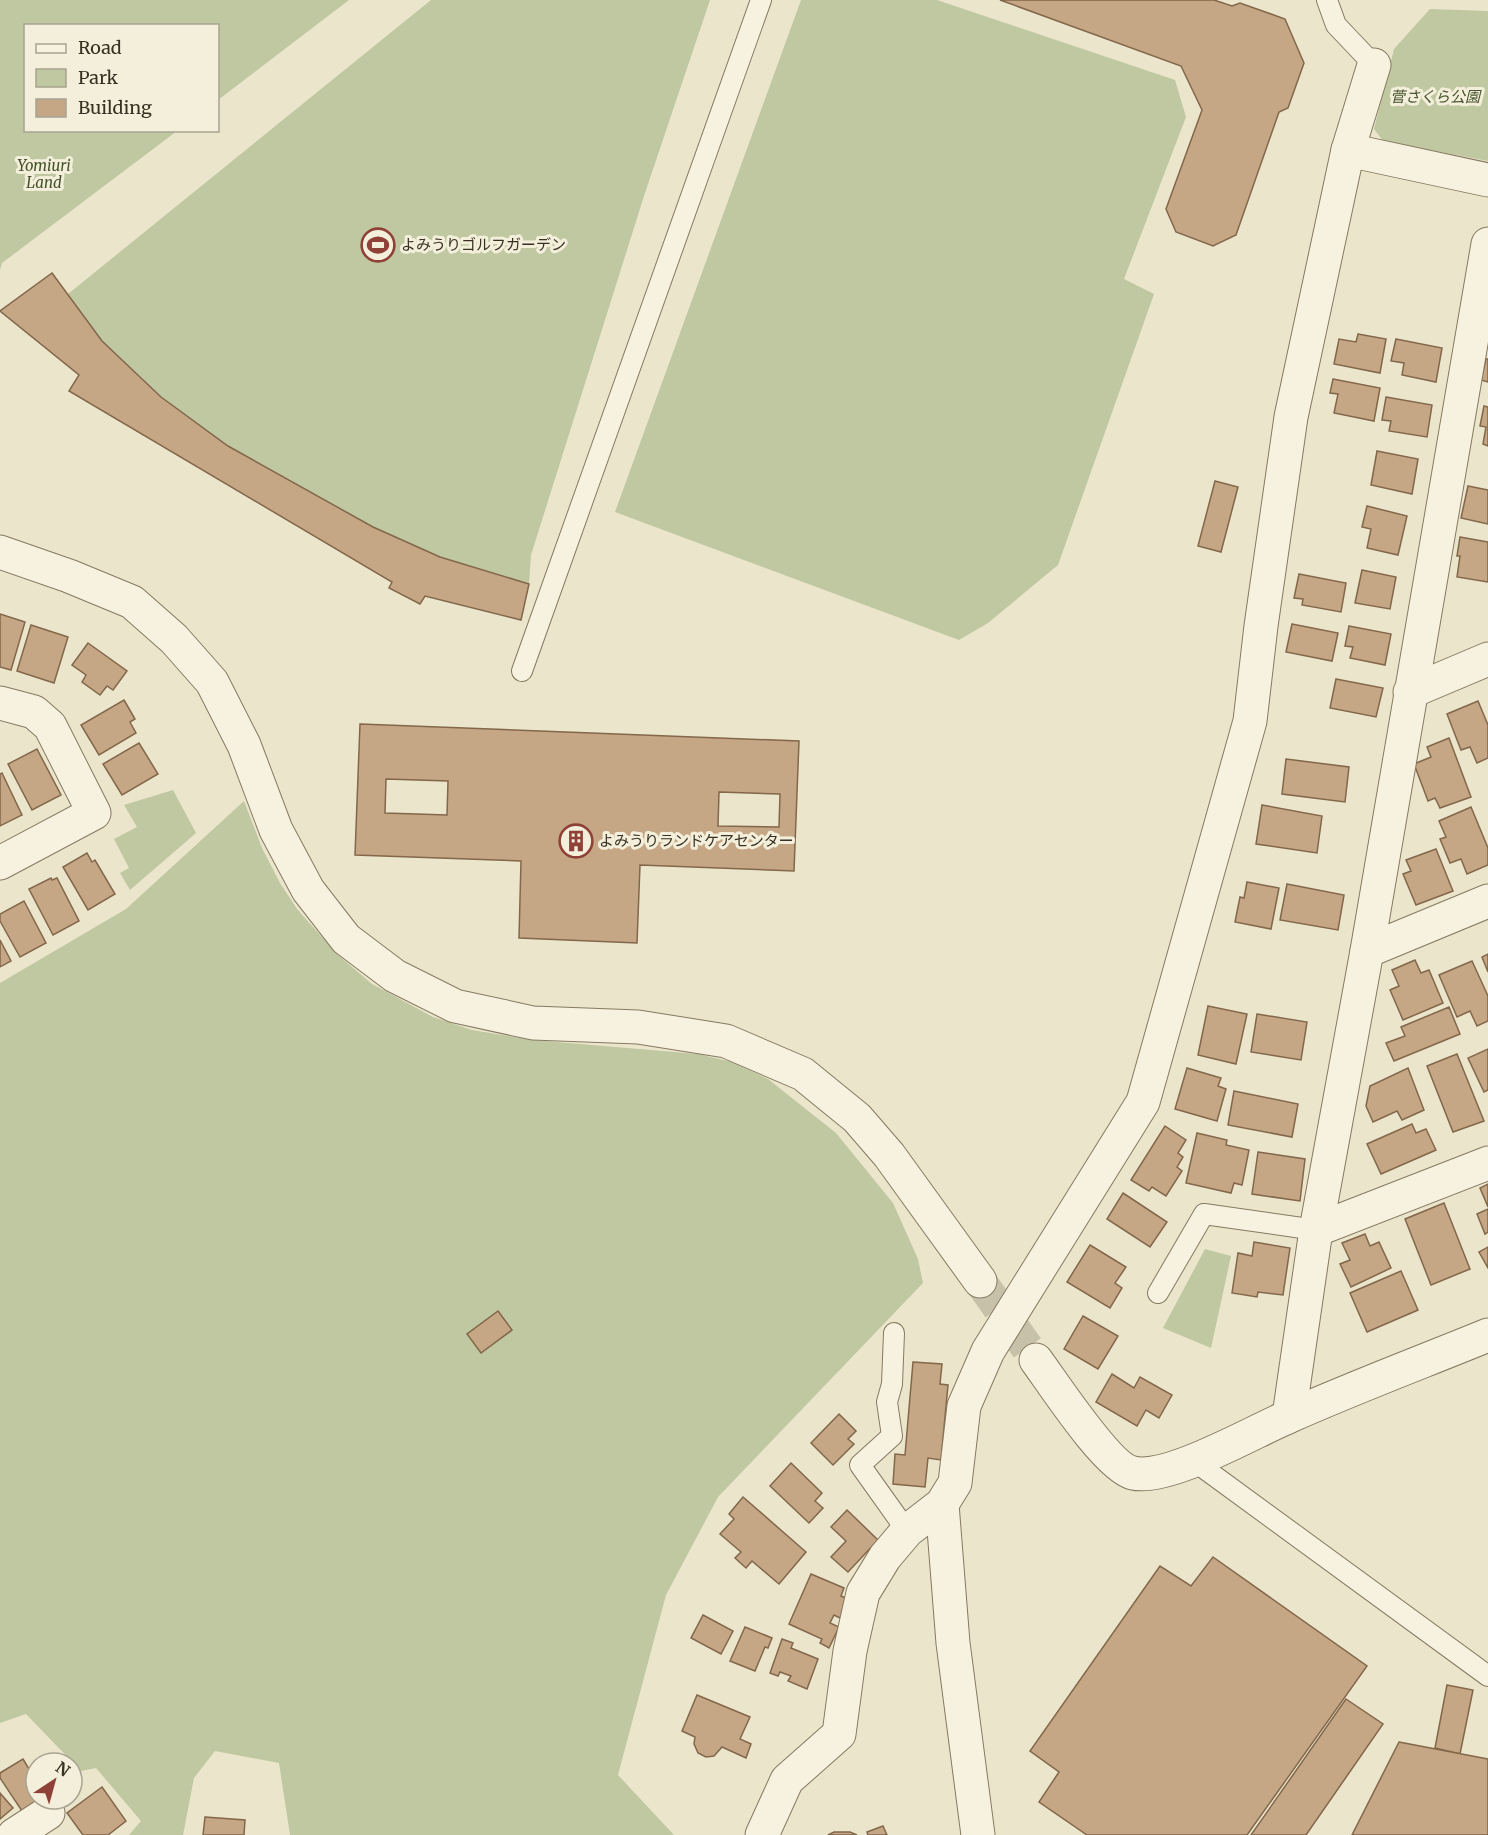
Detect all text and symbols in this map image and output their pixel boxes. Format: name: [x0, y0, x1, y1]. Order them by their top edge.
legend: [24, 24, 219, 132]
text: Road: [78, 36, 122, 59]
text: Park: [78, 66, 119, 89]
park label: 菅さくら公園: [1390, 87, 1482, 106]
text: Building: [78, 96, 152, 119]
park label: Yomiuri Land: [17, 156, 71, 192]
sports icon: よみうりゴルフガーデン: [360, 227, 396, 263]
place label: よみうりゴルフガーデン: [401, 235, 566, 254]
building icon: よみうりランドケアセンター: [558, 823, 594, 859]
place label: よみうりランドケアセンター: [599, 831, 794, 850]
north arrow: [24, 1751, 84, 1811]
text: N: [52, 1757, 74, 1781]

